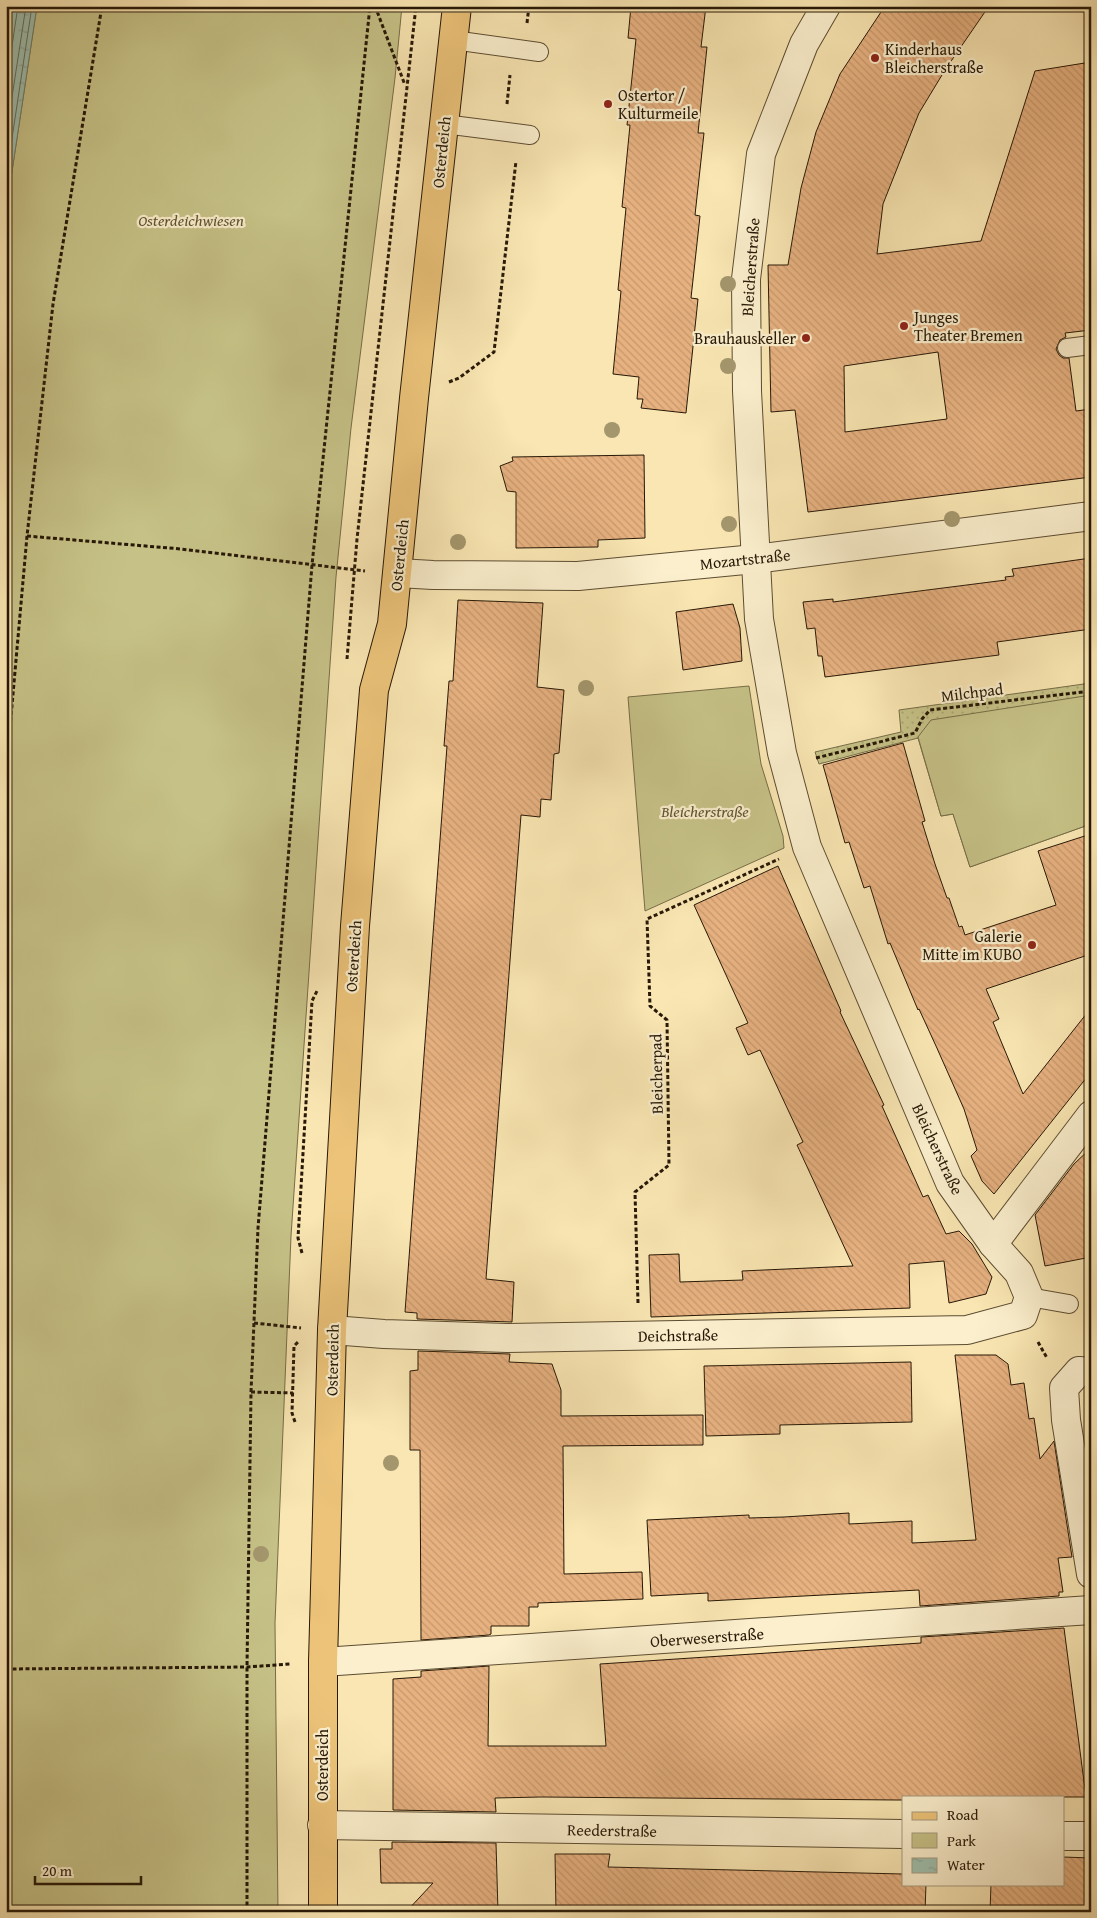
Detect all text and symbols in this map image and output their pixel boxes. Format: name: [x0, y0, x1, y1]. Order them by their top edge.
place label: Kinderhaus Bleicherstraße: [885, 37, 983, 79]
marker: Kinderhaus Bleicherstraße: [869, 52, 881, 64]
place label: Ostertor / Kulturmeile: [618, 83, 699, 125]
marker: Ostertor / Kulturmeile: [602, 98, 614, 110]
street label: Osterdeich: [425, 115, 457, 189]
park label: Osterdeichwiesen: [138, 208, 244, 232]
street label: Bleicherstraße: [735, 217, 765, 317]
place label: Junges Theater Bremen: [912, 305, 1023, 347]
marker: Junges Theater Bremen: [898, 320, 910, 332]
place label: Brauhauskeller: [694, 326, 796, 350]
marker: Brauhauskeller: [800, 332, 812, 344]
street label: Osterdeich: [383, 518, 415, 592]
street label: Mozartstraße: [699, 542, 791, 576]
street label: Milchpad: [939, 676, 1005, 708]
park label: Bleicherstraße: [660, 799, 749, 823]
street label: Osterdeich: [339, 919, 367, 993]
place label: Galerie Mitte im KUBO: [922, 924, 1022, 966]
marker: Galerie Mitte im KUBO: [1026, 939, 1038, 951]
street label: Bleicherpad: [643, 1033, 669, 1114]
street label: Bleicherstraße: [906, 1099, 970, 1199]
street label: Deichstraße: [638, 1322, 718, 1348]
street label: Osterdeich: [319, 1324, 345, 1396]
street label: Oberweserstraße: [649, 1621, 765, 1653]
street label: Osterdeich: [310, 1729, 334, 1801]
legend: [902, 1796, 1064, 1886]
text: Road: [947, 1804, 978, 1825]
street label: Reederstraße: [567, 1817, 657, 1843]
text: Park: [947, 1830, 976, 1851]
scale bar: [35, 1853, 141, 1885]
text: Water: [947, 1854, 985, 1875]
text: 20 m: [42, 1860, 73, 1881]

